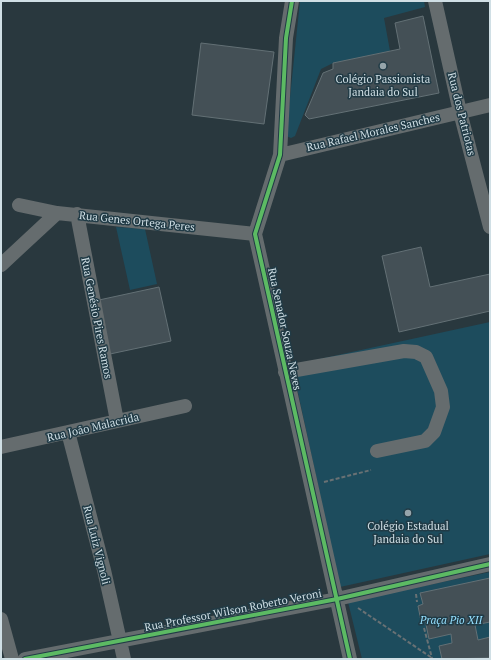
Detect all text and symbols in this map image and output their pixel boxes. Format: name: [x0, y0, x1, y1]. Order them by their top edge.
marker: Colégio Passionista Jandaia do Sul: [378, 61, 388, 71]
street label: Rua dos Patriotas: [445, 71, 479, 157]
place label: Colégio Passionista Jandaia do Sul: [336, 72, 431, 99]
street label: Rua Rafael Morales Sanches: [305, 110, 441, 154]
street label: Rua Genes Ortega Peres: [78, 208, 196, 234]
street label: Rua Genésio Pires Ramos: [78, 256, 116, 380]
street label: Rua Senador Souza Neves: [265, 266, 305, 392]
street label: Rua João Malacrida: [46, 410, 141, 444]
street label: Rua Luiz Vignoli: [80, 504, 114, 586]
marker: Colégio Estadual Jandaia do Sul: [403, 508, 413, 518]
place label: Colégio Estadual Jandaia do Sul: [367, 519, 449, 546]
street label: Rua Professor Wilson Roberto Veroni: [143, 586, 323, 634]
park label: Praça Pio XII: [419, 613, 483, 628]

